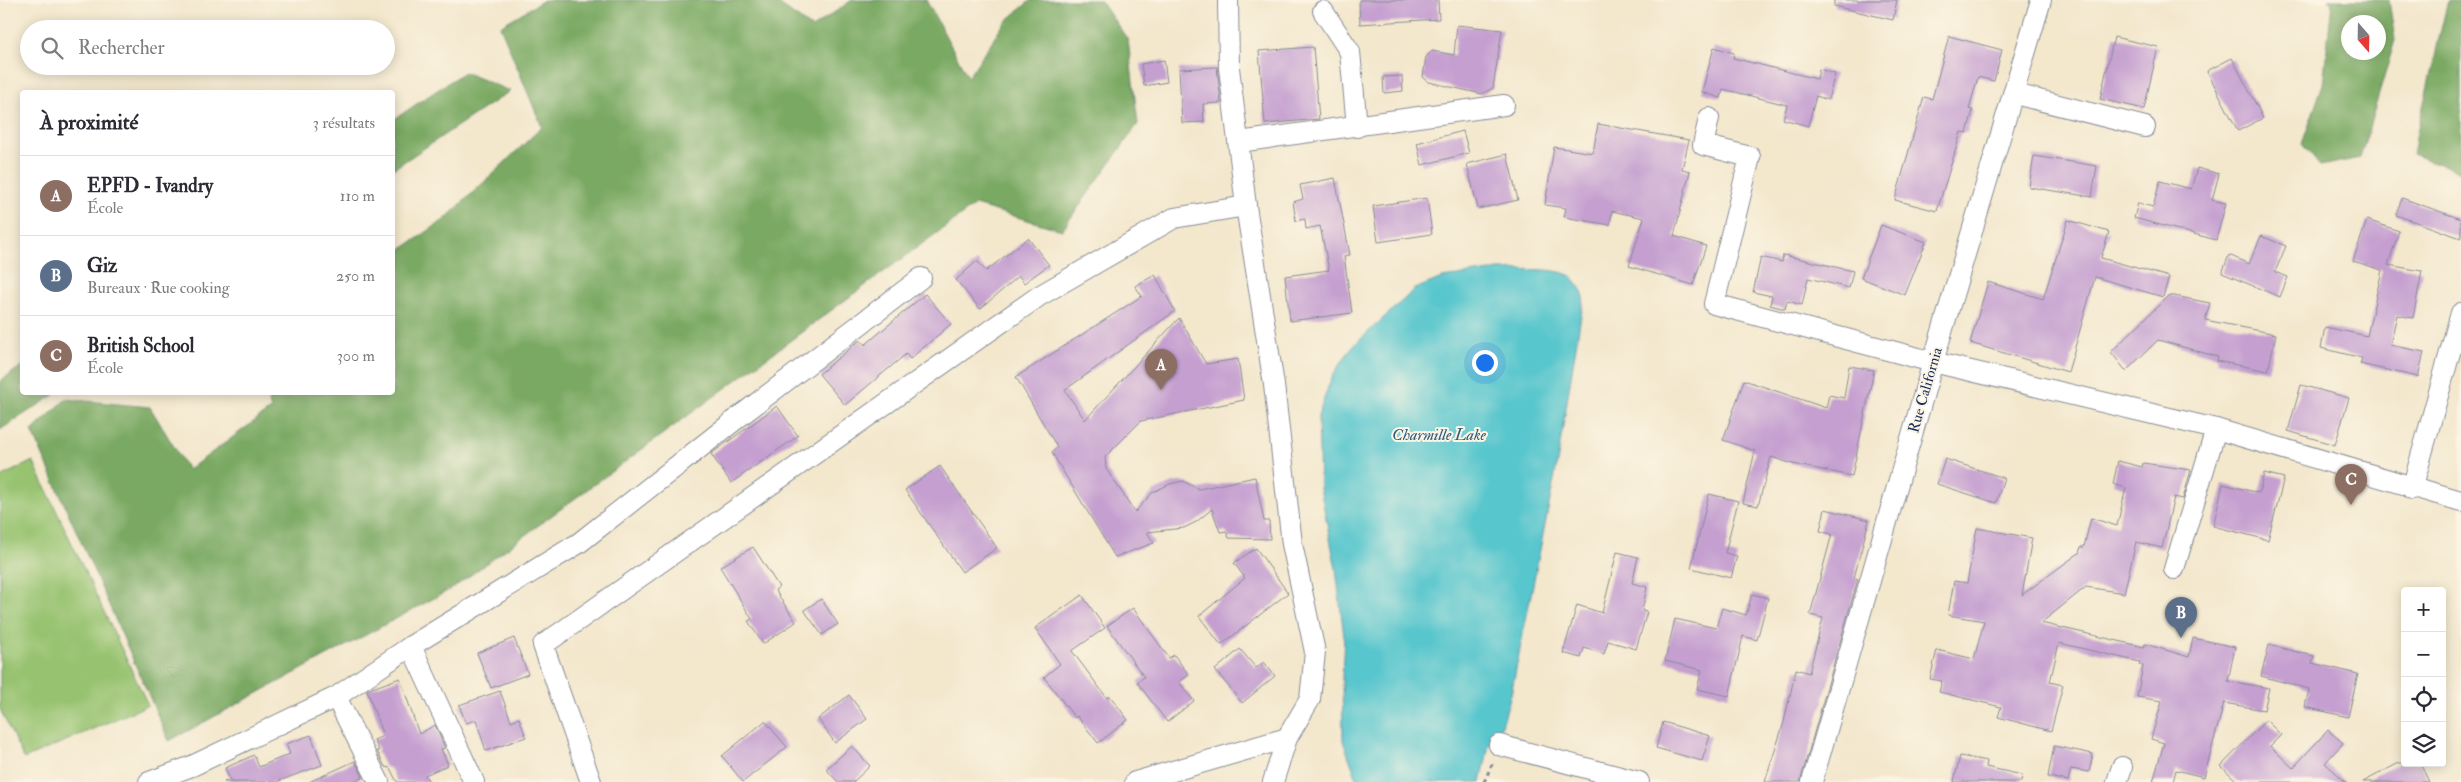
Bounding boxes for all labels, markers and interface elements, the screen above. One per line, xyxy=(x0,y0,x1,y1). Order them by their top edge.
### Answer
north arrow xyxy=(2341,15,2386,60)
search box xyxy=(20,20,395,75)
icon: search xyxy=(38,34,66,62)
text: Rechercher xyxy=(78,36,165,60)
text: À proximité xyxy=(40,109,138,136)
text: 3 résultats xyxy=(313,113,375,133)
text: EPFD - Ivandry xyxy=(87,174,213,198)
text: A xyxy=(51,186,61,206)
text: 110 m xyxy=(340,186,375,206)
text: École xyxy=(87,198,123,218)
text: Giz xyxy=(87,254,117,278)
text: B xyxy=(51,266,61,286)
text: 250 m xyxy=(336,266,375,286)
text: Bureaux · Rue cooking xyxy=(87,278,230,298)
text: British School xyxy=(87,334,194,358)
street label: Rue California xyxy=(1904,344,1947,435)
text: C xyxy=(50,346,62,366)
text: 300 m xyxy=(337,346,375,366)
pin: A xyxy=(1145,349,1177,390)
your location xyxy=(1472,350,1498,376)
text: École xyxy=(87,358,123,378)
water label: Charmille Lake xyxy=(1392,425,1487,445)
pin: C xyxy=(2335,464,2367,505)
map controls xyxy=(2401,587,2446,767)
button: + xyxy=(2401,587,2446,632)
pin: B xyxy=(2165,597,2197,638)
button: − xyxy=(2401,632,2446,677)
button: locate xyxy=(2401,677,2446,722)
button: layers xyxy=(2401,722,2446,767)

